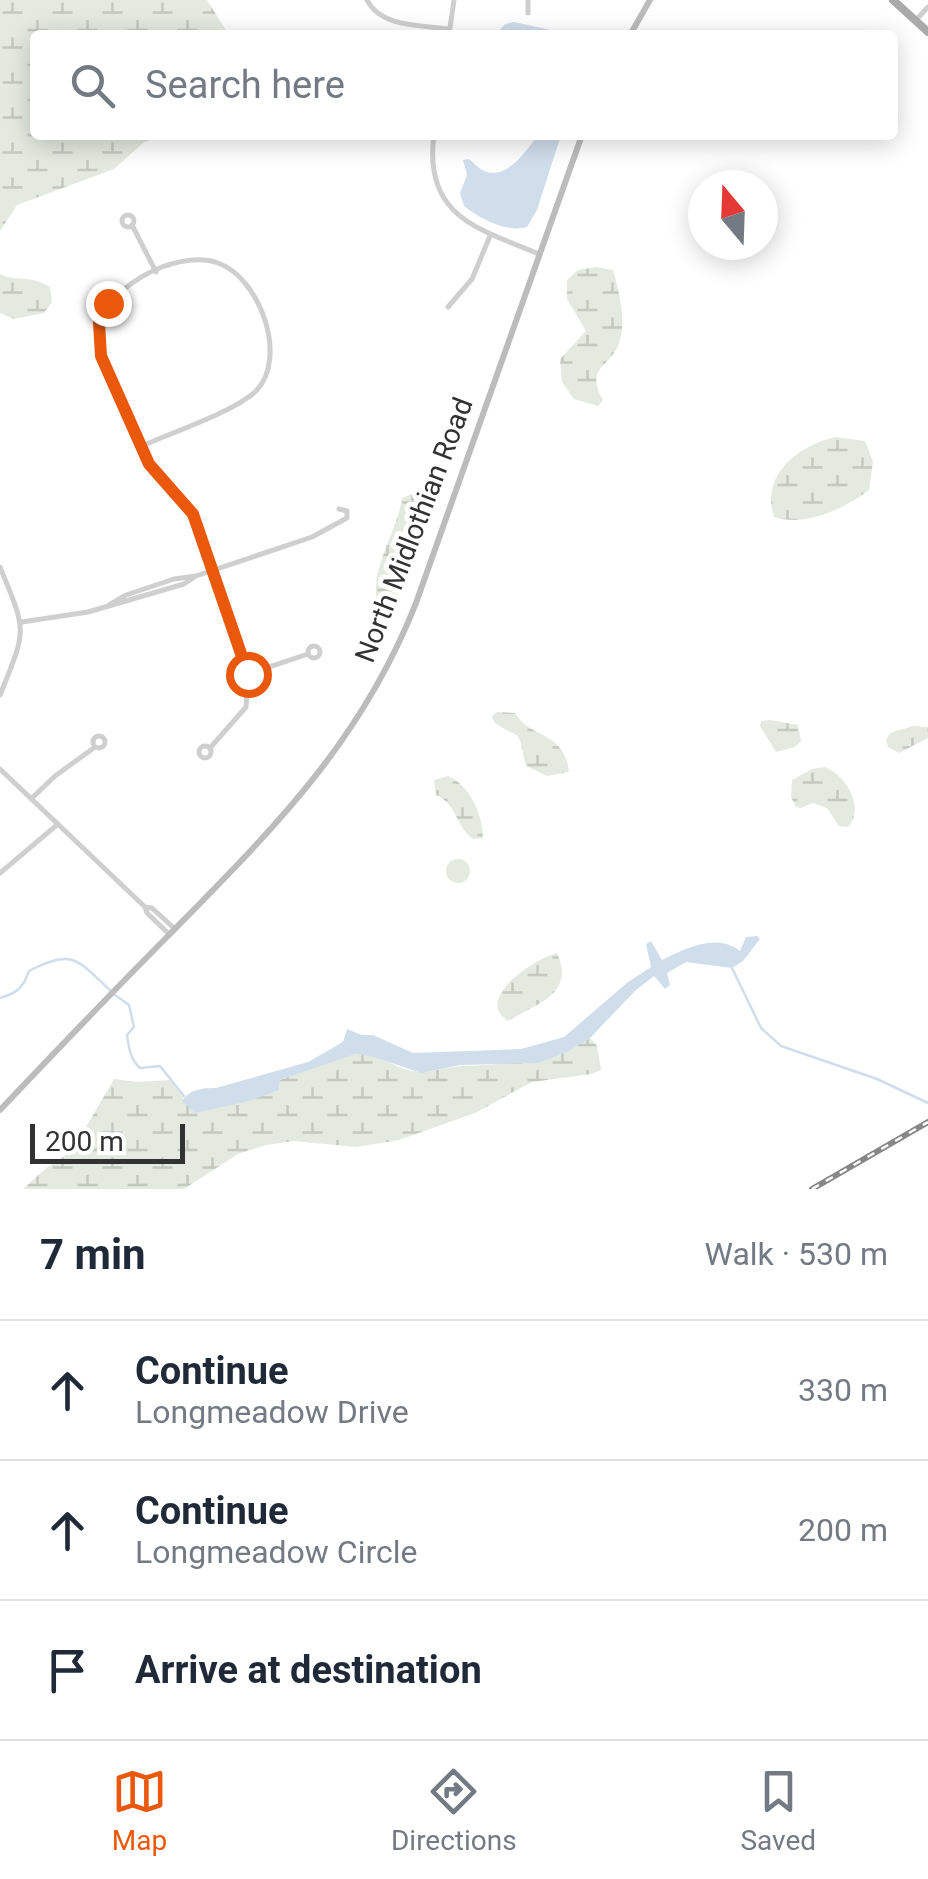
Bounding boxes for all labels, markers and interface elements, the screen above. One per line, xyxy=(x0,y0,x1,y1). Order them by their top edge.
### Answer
search box xyxy=(30,30,898,140)
icon: search xyxy=(65,58,120,113)
text: Search here xyxy=(145,63,345,107)
north arrow xyxy=(688,170,778,260)
route end xyxy=(86,281,132,327)
street label: North Midlothian Road xyxy=(348,393,480,667)
route start xyxy=(226,652,272,698)
scale bar xyxy=(30,1119,185,1164)
text: 200 m xyxy=(45,1125,124,1158)
text: 7 min xyxy=(40,1230,146,1279)
text: Walk · 530 m xyxy=(705,1235,888,1273)
text: Continue xyxy=(135,1349,289,1393)
icon: ahead xyxy=(40,1363,95,1418)
text: 330 m xyxy=(798,1371,888,1409)
text: Longmeadow Drive xyxy=(135,1393,409,1431)
text: Continue xyxy=(135,1489,289,1533)
icon: ahead xyxy=(40,1503,95,1558)
text: 200 m xyxy=(798,1511,888,1549)
text: Longmeadow Circle xyxy=(135,1533,418,1571)
icon: arrive xyxy=(40,1643,95,1698)
text: Arrive at destination xyxy=(135,1648,482,1692)
tab: Map xyxy=(112,1764,167,1857)
tab: Directions xyxy=(391,1764,517,1857)
tab: Saved xyxy=(740,1764,816,1857)

